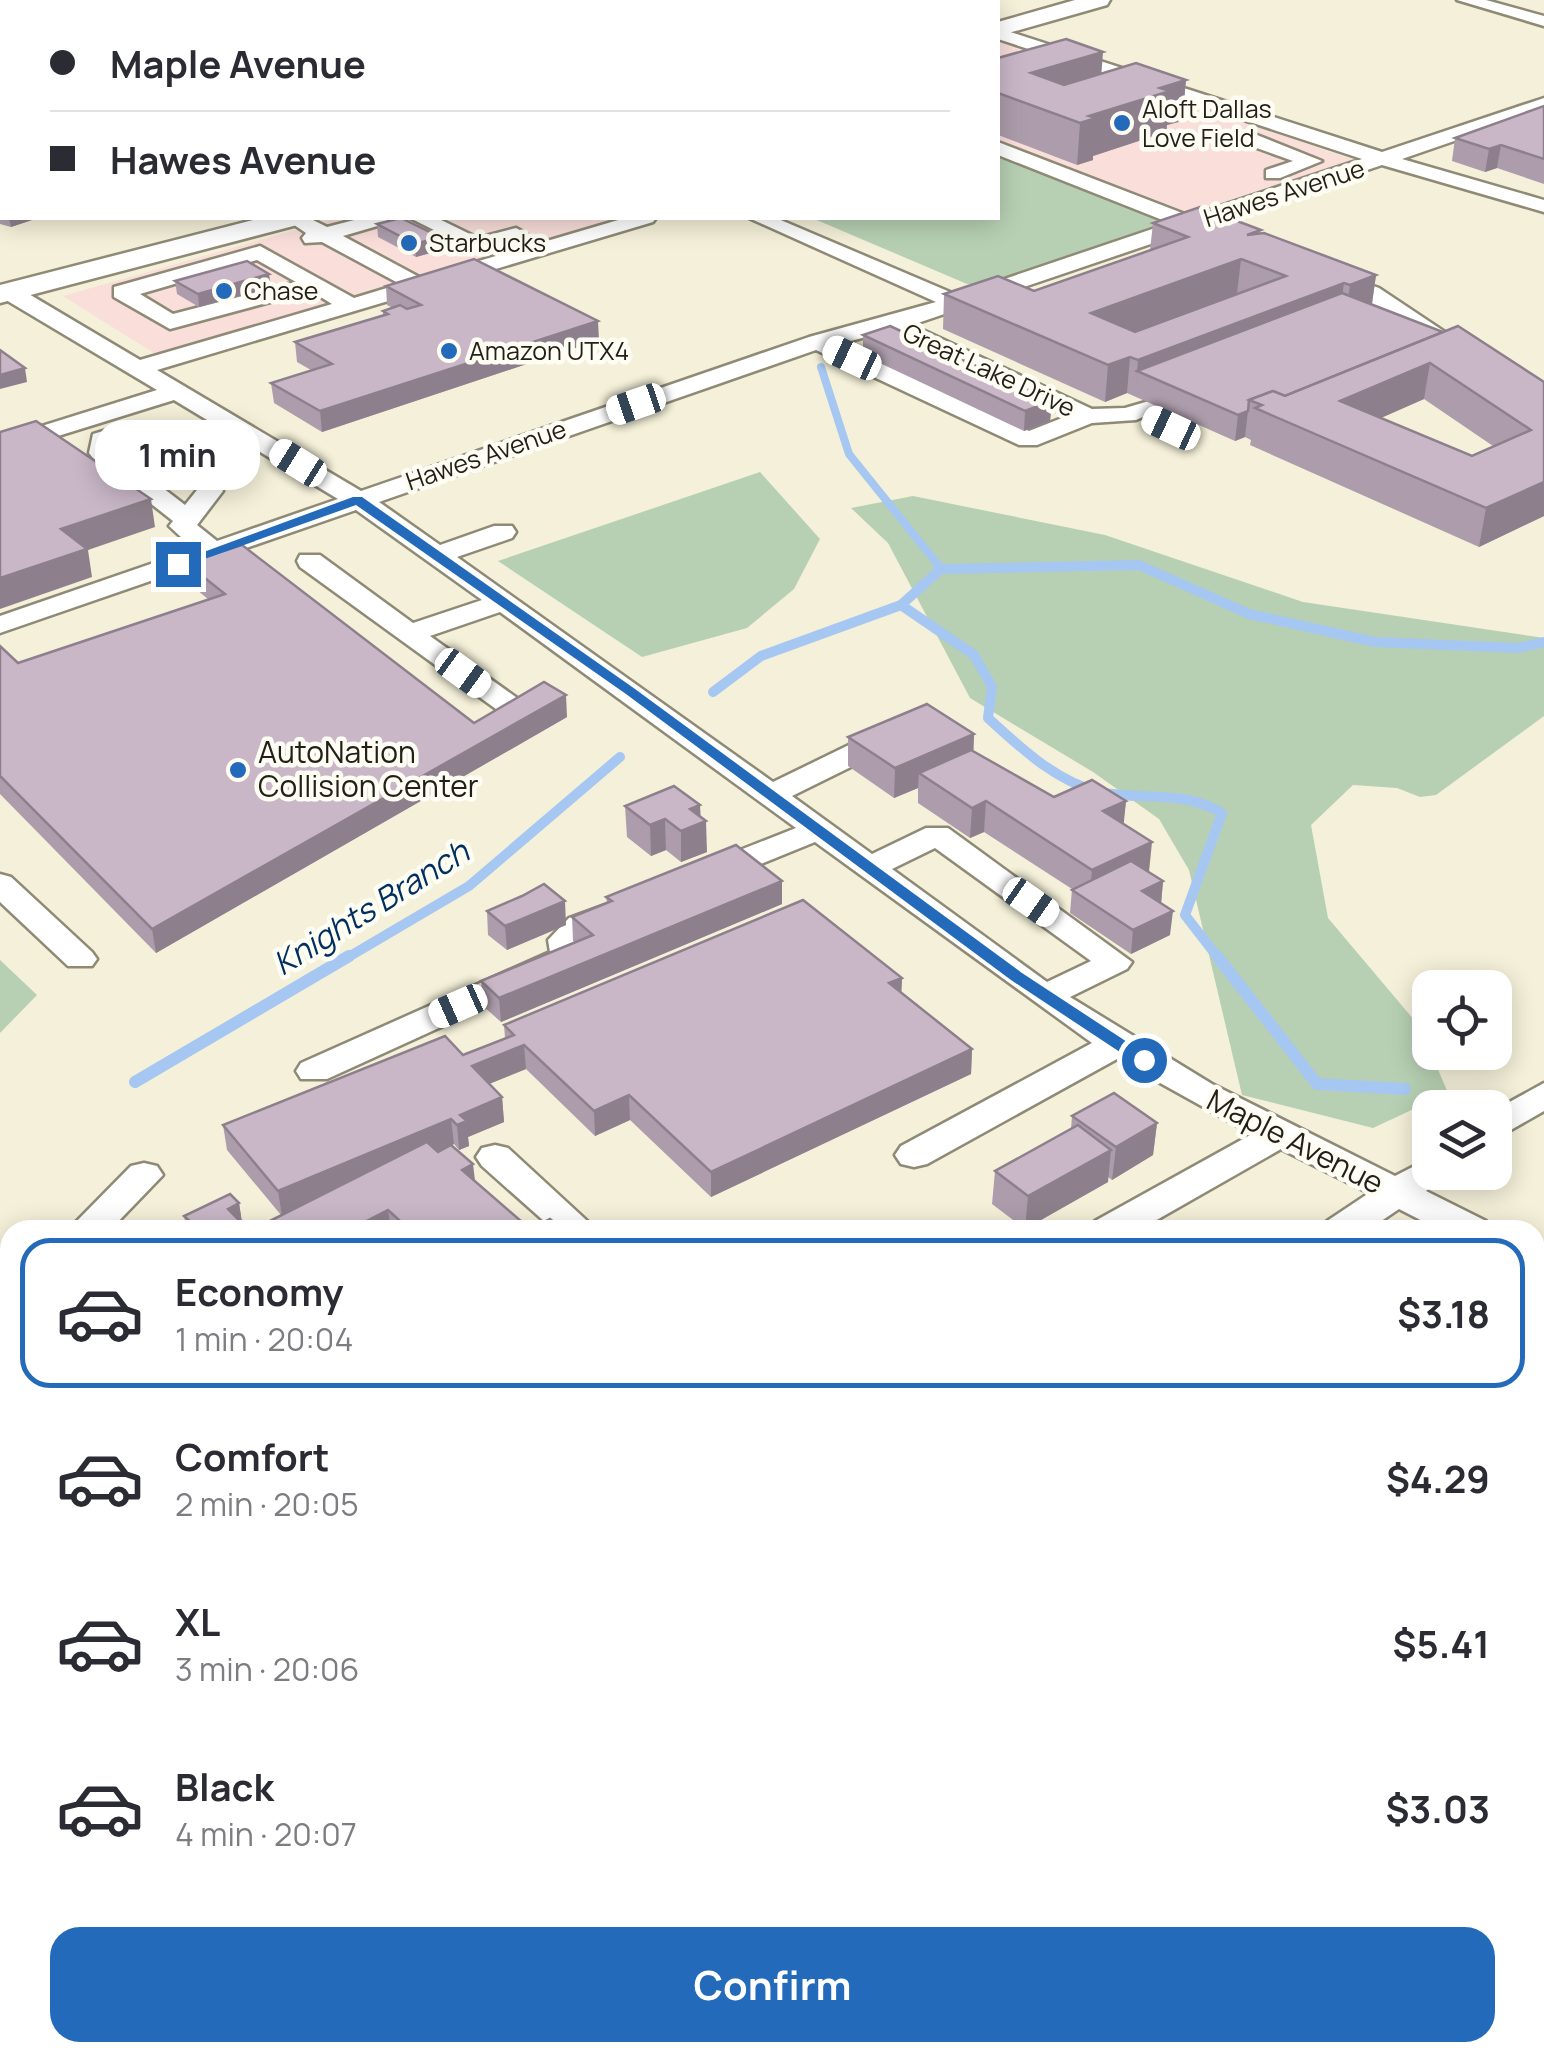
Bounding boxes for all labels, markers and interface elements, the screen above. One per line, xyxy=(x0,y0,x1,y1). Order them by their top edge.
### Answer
text: Maple Avenue xyxy=(110,37,366,89)
place label: Aloft Dallas Love Field xyxy=(1142,91,1272,155)
marker: Aloft Dallas Love Field xyxy=(1111,112,1133,134)
text: Hawes Avenue xyxy=(110,133,376,185)
street label: Hawes Avenue xyxy=(1199,150,1369,235)
place label: Starbucks xyxy=(429,225,546,260)
marker: Starbucks xyxy=(398,232,420,254)
place label: Chase xyxy=(244,273,318,308)
marker: Chase xyxy=(213,280,235,302)
street label: Great Lake Drive xyxy=(897,314,1081,425)
car xyxy=(818,332,886,384)
place label: Amazon UTX4 xyxy=(469,333,629,368)
marker: Amazon UTX4 xyxy=(438,340,460,362)
car xyxy=(603,380,669,428)
car xyxy=(1137,402,1205,454)
street label: Hawes Avenue xyxy=(401,411,571,498)
callout: 1 min xyxy=(96,419,260,489)
text: 1 min xyxy=(138,433,217,477)
car xyxy=(265,434,331,492)
route end xyxy=(156,542,201,587)
car xyxy=(430,643,496,703)
place label: AutoNation Collision Center xyxy=(258,731,479,806)
marker: AutoNation Collision Center xyxy=(227,759,249,781)
water label: Knights Branch xyxy=(264,829,478,985)
car xyxy=(998,873,1064,931)
map controls xyxy=(1412,970,1512,1190)
button: locate xyxy=(1412,970,1512,1070)
car xyxy=(424,980,492,1032)
route start xyxy=(1122,1038,1167,1083)
street label: Maple Avenue xyxy=(1200,1079,1391,1203)
button: layers xyxy=(1412,1090,1512,1190)
text: Economy xyxy=(175,1265,344,1317)
icon: car xyxy=(55,1268,145,1358)
text: $3.18 xyxy=(1397,1287,1490,1339)
text: 1 min · 20:04 xyxy=(175,1317,353,1361)
text: Comfort xyxy=(175,1430,329,1482)
icon: car xyxy=(55,1433,145,1523)
text: $4.29 xyxy=(1386,1452,1490,1504)
text: 2 min · 20:05 xyxy=(175,1482,359,1526)
text: XL xyxy=(175,1595,220,1647)
icon: car xyxy=(55,1598,145,1688)
text: $5.41 xyxy=(1393,1617,1490,1669)
text: 3 min · 20:06 xyxy=(175,1647,359,1691)
text: Black xyxy=(175,1760,274,1812)
icon: car xyxy=(55,1763,145,1853)
text: $3.03 xyxy=(1385,1782,1490,1834)
text: 4 min · 20:07 xyxy=(175,1812,357,1856)
button: Confirm xyxy=(50,1927,1495,2042)

